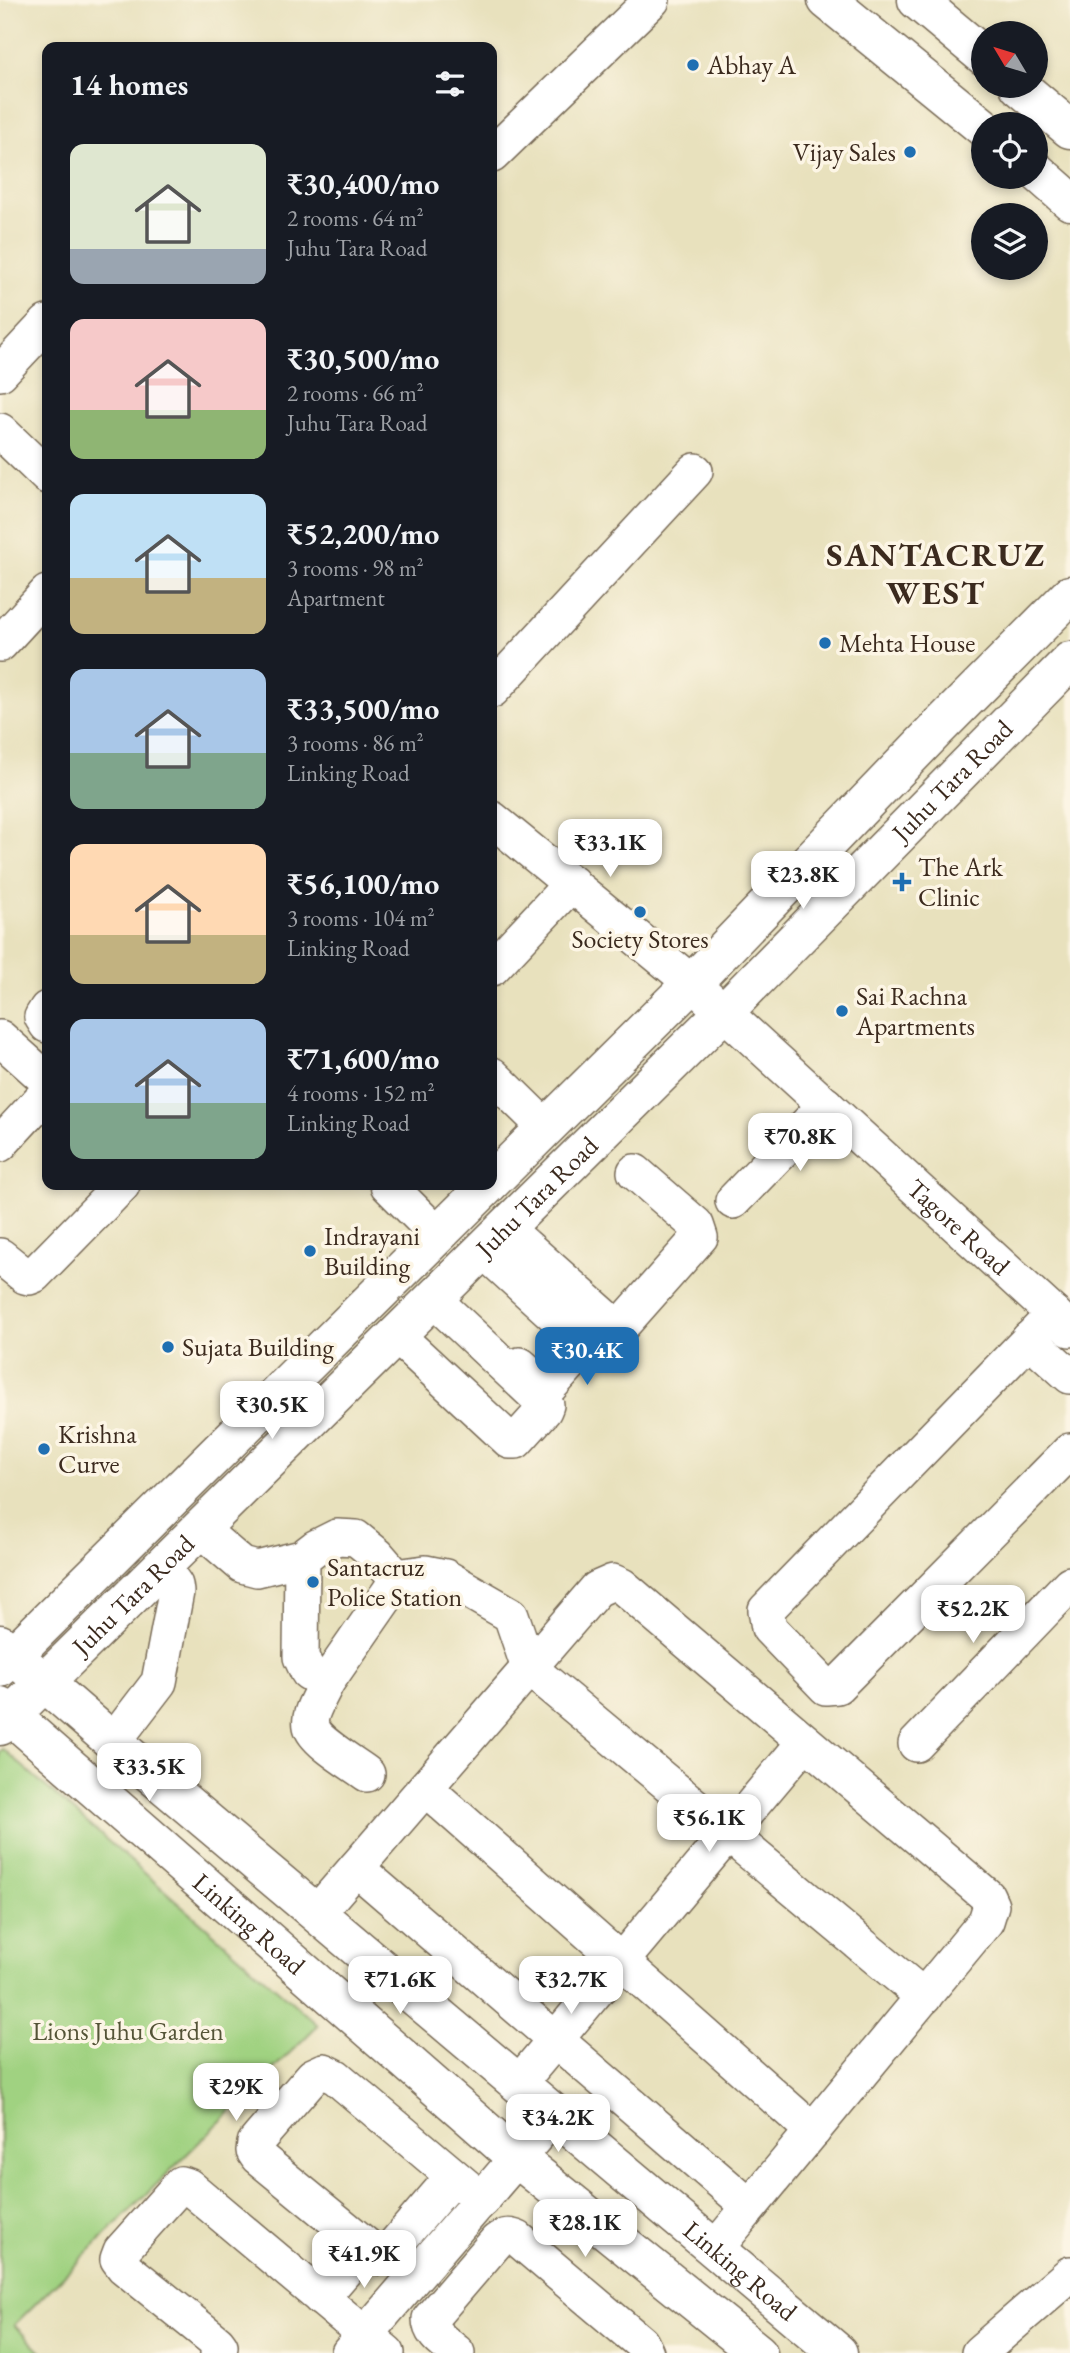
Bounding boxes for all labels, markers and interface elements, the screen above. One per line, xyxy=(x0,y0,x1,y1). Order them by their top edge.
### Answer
north arrow xyxy=(971,21,1048,98)
map controls xyxy=(971,21,1048,280)
place label: Abhay A xyxy=(706,48,797,82)
marker: Abhay A xyxy=(685,57,701,73)
text: 14 homes xyxy=(70,65,188,104)
icon: filters xyxy=(431,65,469,103)
button: locate xyxy=(971,112,1048,189)
place label: Vijay Sales xyxy=(793,135,896,169)
marker: Vijay Sales xyxy=(902,144,918,160)
text: ₹30,400/mo xyxy=(287,164,439,203)
icon: home xyxy=(126,172,210,256)
text: 2 rooms · 64 m² xyxy=(287,203,424,233)
button: layers xyxy=(971,203,1048,280)
text: Juhu Tara Road xyxy=(287,233,427,263)
text: ₹30,500/mo xyxy=(287,339,439,378)
icon: home xyxy=(126,347,210,431)
text: 2 rooms · 66 m² xyxy=(287,378,424,408)
text: Juhu Tara Road xyxy=(287,408,427,438)
text: ₹52,200/mo xyxy=(287,514,439,553)
icon: home xyxy=(126,522,210,606)
district label: SANTACRUZ WEST xyxy=(826,533,1046,614)
text: 3 rooms · 98 m² xyxy=(287,553,424,583)
text: Apartment xyxy=(287,583,385,613)
place label: Mehta House xyxy=(839,626,975,660)
marker: Mehta House xyxy=(817,635,833,651)
text: ₹33,500/mo xyxy=(287,689,439,728)
icon: home xyxy=(126,697,210,781)
street label: Juhu Tara Road xyxy=(883,711,1021,850)
text: 3 rooms · 86 m² xyxy=(287,728,424,758)
text: Linking Road xyxy=(287,758,410,788)
pin: ₹33.1K xyxy=(553,820,667,879)
text: ₹33.1K xyxy=(574,827,646,857)
place label: The Ark Clinic xyxy=(918,850,1004,914)
pin: ₹23.8K xyxy=(746,852,860,911)
text: ₹23.8K xyxy=(767,859,839,889)
text: ₹56,100/mo xyxy=(287,864,439,903)
icon: home xyxy=(126,872,210,956)
marker: The Ark Clinic xyxy=(892,872,912,892)
text: 3 rooms · 104 m² xyxy=(287,903,435,933)
marker: Society Stores xyxy=(632,904,648,920)
place label: Society Stores xyxy=(571,922,709,956)
text: Linking Road xyxy=(287,933,410,963)
place label: Sai Rachna Apartments xyxy=(855,979,975,1043)
marker: Sai Rachna Apartments xyxy=(834,1003,850,1019)
text: ₹71,600/mo xyxy=(287,1039,439,1078)
icon: home xyxy=(126,1047,210,1131)
text: 4 rooms · 152 m² xyxy=(287,1078,435,1108)
text: Linking Road xyxy=(287,1108,410,1138)
pin: ₹70.8K xyxy=(743,1114,857,1173)
text: ₹70.8K xyxy=(764,1121,836,1151)
street label: Juhu Tara Road xyxy=(467,1128,606,1266)
street label: Tagore Road xyxy=(900,1171,1018,1283)
place label: Indrayani Building xyxy=(324,1219,420,1283)
marker: Indrayani Building xyxy=(302,1243,318,1259)
pin: ₹30.4K xyxy=(530,1328,644,1387)
place label: Sujata Building xyxy=(182,1330,335,1364)
text: ₹30.4K xyxy=(551,1335,623,1365)
marker: Sujata Building xyxy=(160,1339,176,1355)
pin: ₹30.5K xyxy=(215,1382,329,1441)
text: ₹30.5K xyxy=(236,1389,308,1419)
place label: Krishna Curve xyxy=(58,1417,137,1481)
marker: Krishna Curve xyxy=(36,1441,52,1457)
street label: Juhu Tara Road xyxy=(63,1526,202,1664)
place label: Santacruz Police Station xyxy=(327,1550,463,1614)
marker: Santacruz Police Station xyxy=(305,1574,321,1590)
pin: ₹52.2K xyxy=(916,1586,1030,1645)
text: ₹52.2K xyxy=(937,1593,1009,1623)
pin: ₹33.5K xyxy=(92,1744,206,1803)
text: ₹33.5K xyxy=(113,1751,185,1781)
pin: ₹56.1K xyxy=(652,1794,766,1854)
text: ₹56.1K xyxy=(673,1802,745,1832)
street label: Linking Road xyxy=(186,1865,313,1983)
pin: ₹71.6K xyxy=(343,1956,457,2016)
pin: ₹32.7K xyxy=(514,1956,628,2016)
text: ₹71.6K xyxy=(364,1964,436,1994)
text: ₹32.7K xyxy=(535,1964,607,1994)
park label: Lions Juhu Garden xyxy=(32,2014,224,2048)
pin: ₹29K xyxy=(195,2064,277,2123)
text: ₹29K xyxy=(209,2071,263,2101)
pin: ₹34.2K xyxy=(501,2094,615,2154)
text: ₹34.2K xyxy=(522,2102,594,2132)
pin: ₹28.1K xyxy=(528,2200,642,2259)
text: ₹28.1K xyxy=(549,2207,621,2237)
street label: Linking Road xyxy=(676,2213,805,2329)
pin: ₹41.9K xyxy=(307,2230,421,2290)
text: ₹41.9K xyxy=(328,2238,400,2268)

